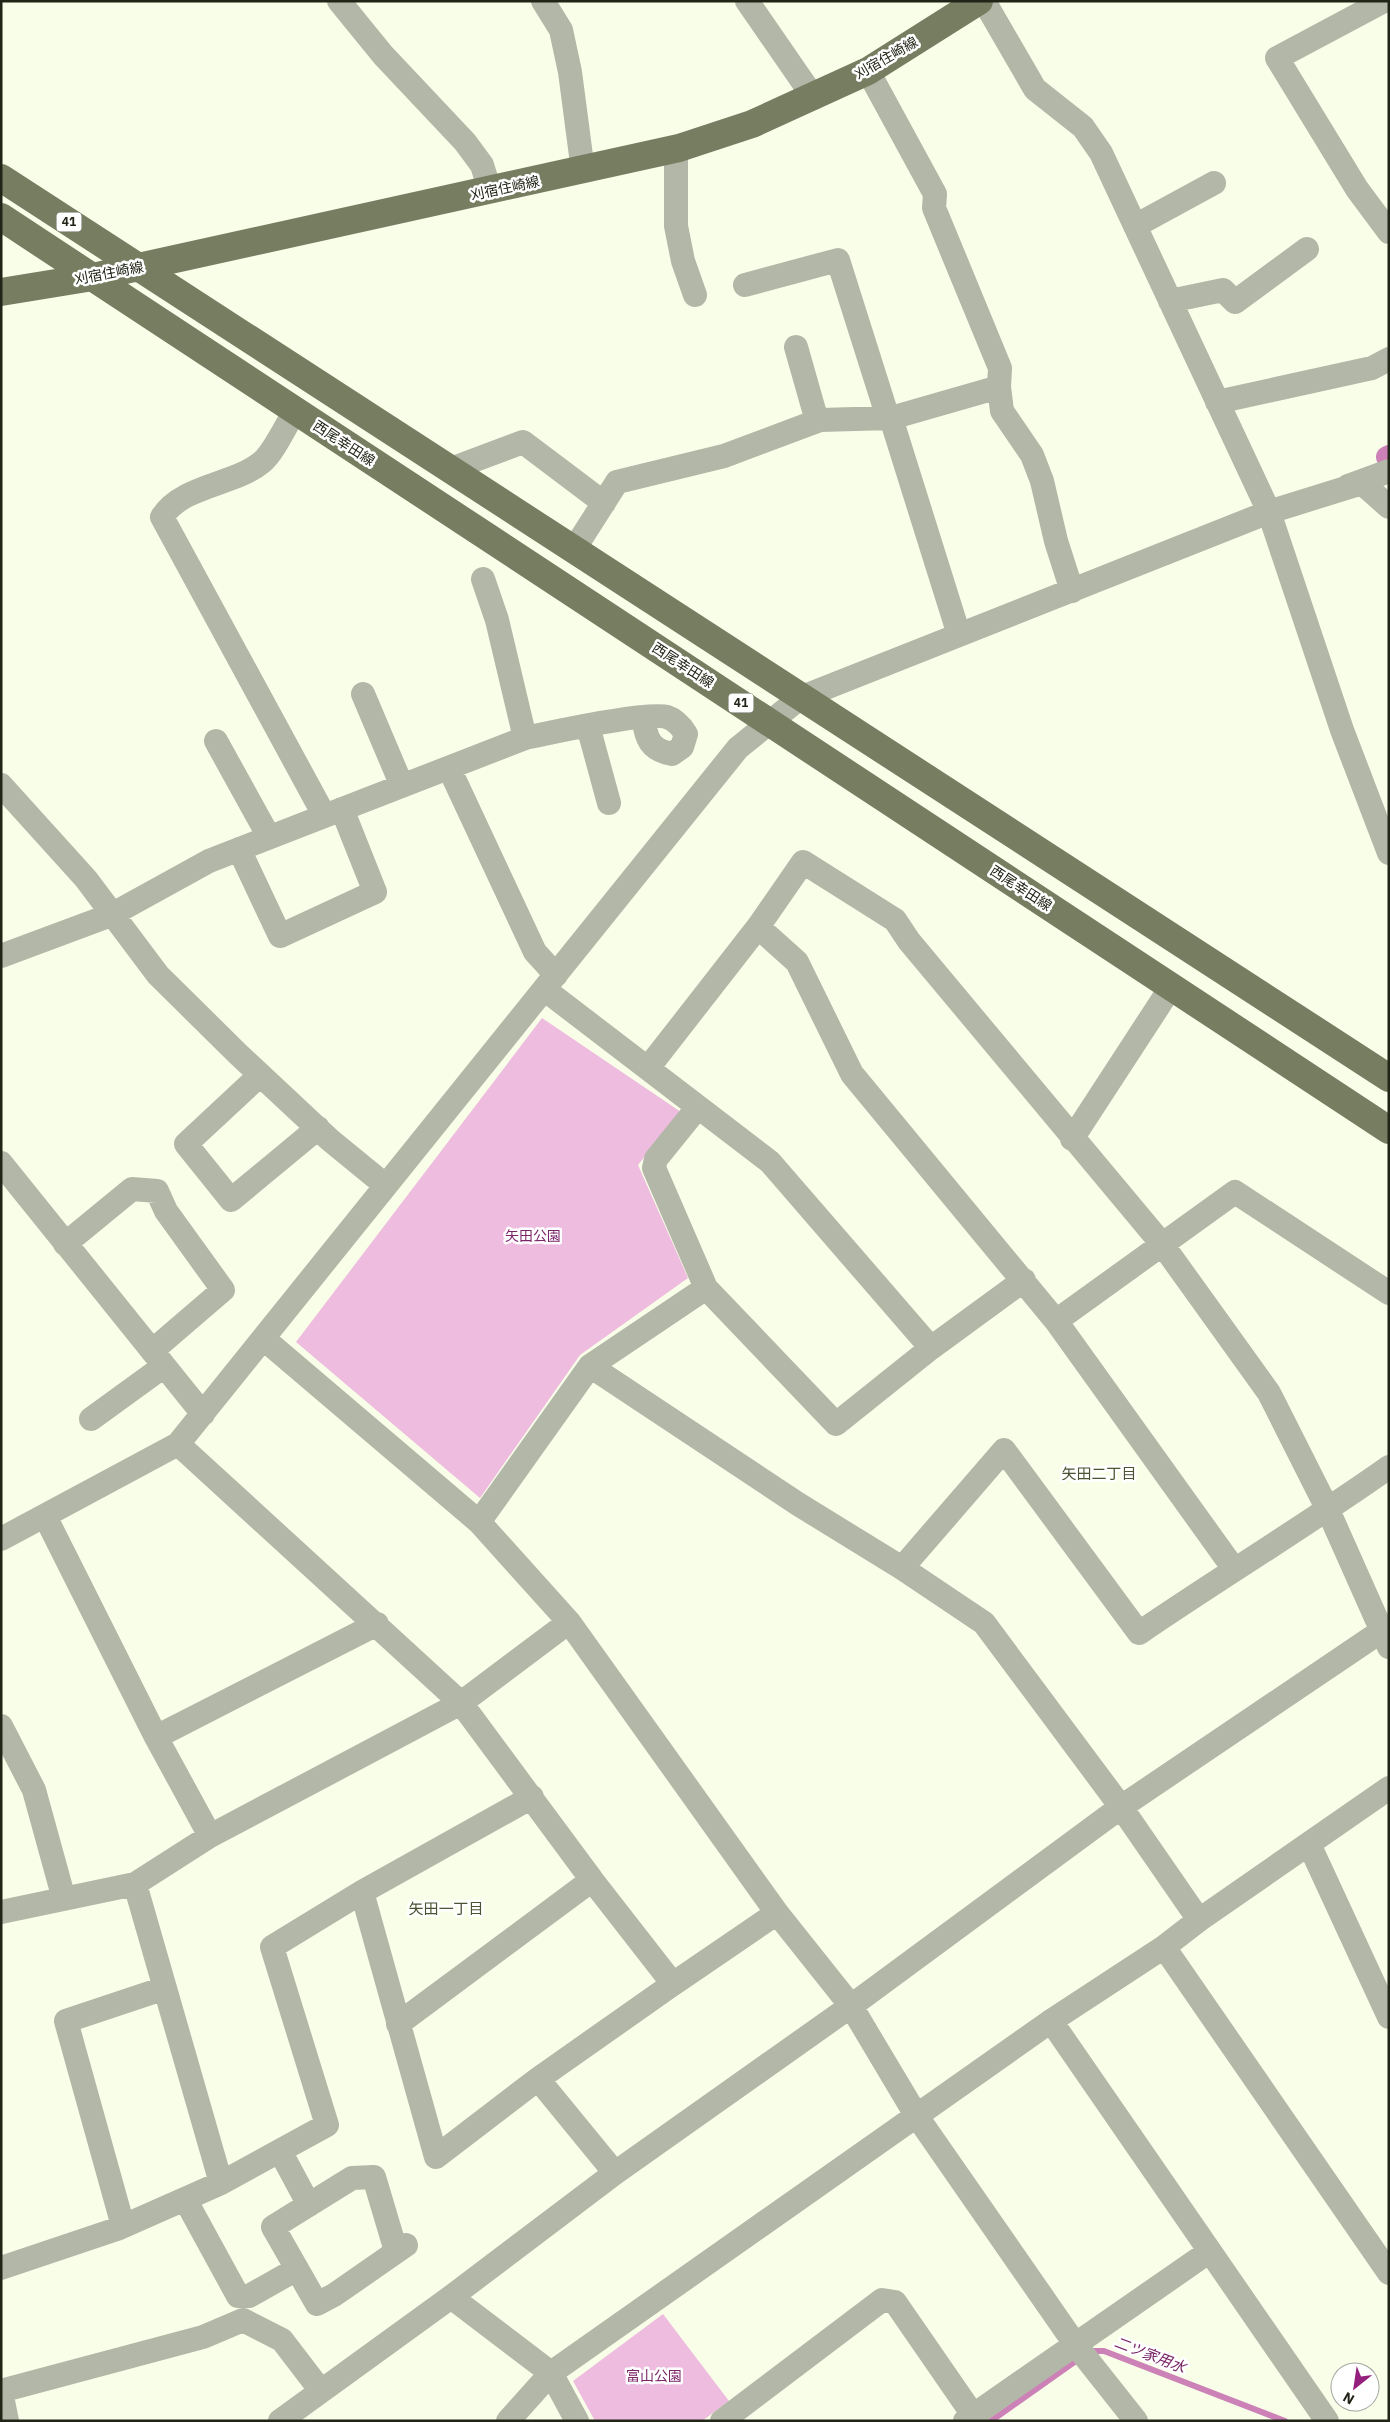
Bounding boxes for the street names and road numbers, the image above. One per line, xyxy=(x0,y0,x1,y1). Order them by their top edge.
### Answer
street label: 刈宿住崎線 xyxy=(851,33,921,83)
street label: 刈宿住崎線 xyxy=(469,172,541,204)
road number: 41 xyxy=(56,212,82,232)
street label: 刈宿住崎線 xyxy=(73,257,145,289)
street label: 西尾幸田線 xyxy=(310,416,378,470)
street label: 西尾幸田線 xyxy=(649,638,717,692)
road number: 41 xyxy=(728,694,754,712)
street label: 西尾幸田線 xyxy=(987,861,1055,915)

